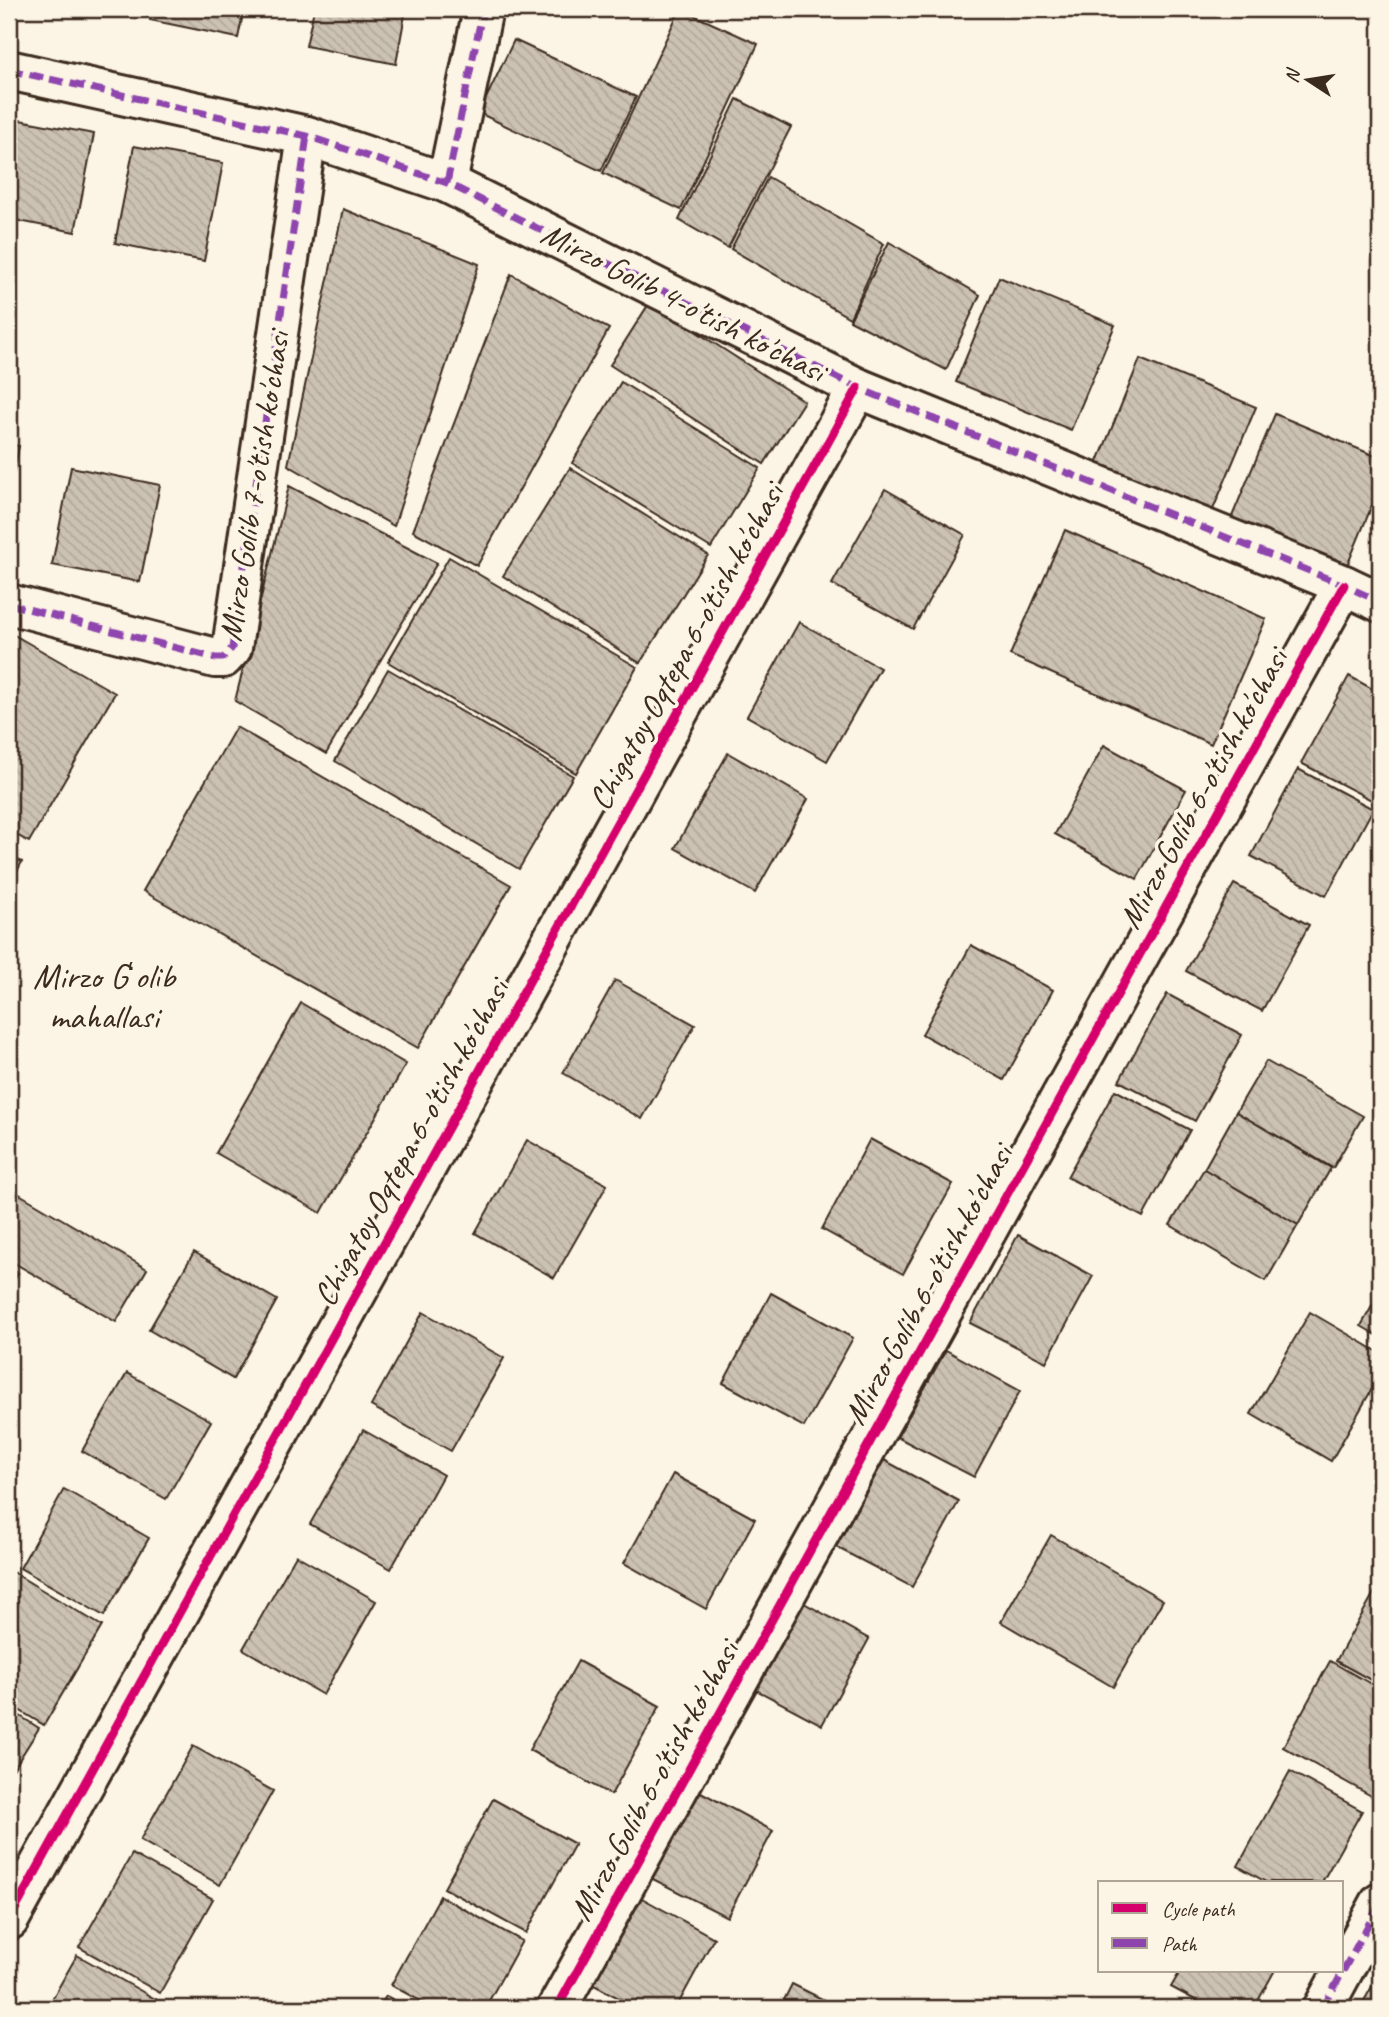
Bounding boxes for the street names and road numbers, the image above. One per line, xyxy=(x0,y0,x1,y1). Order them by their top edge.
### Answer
street label: Mirzo Golib 4-o'tish ko'chasi xyxy=(535,212,836,393)
street label: Mirzo Golib 7-o'tish ko'chasi xyxy=(209,325,300,644)
street label: Chigatoy Oqtepa 6-o'tish ko'chasi xyxy=(579,473,795,817)
street label: Mirzo Golib 6-o'tish ko'chasi xyxy=(1109,638,1299,936)
street label: Chigatoy Oqtepa 6-o'tish ko'chasi xyxy=(304,969,520,1313)
street label: Mirzo Golib 6-o'tish ko'chasi xyxy=(834,1134,1024,1432)
street label: Mirzo Golib 6-o'tish ko'chasi xyxy=(560,1630,750,1928)

